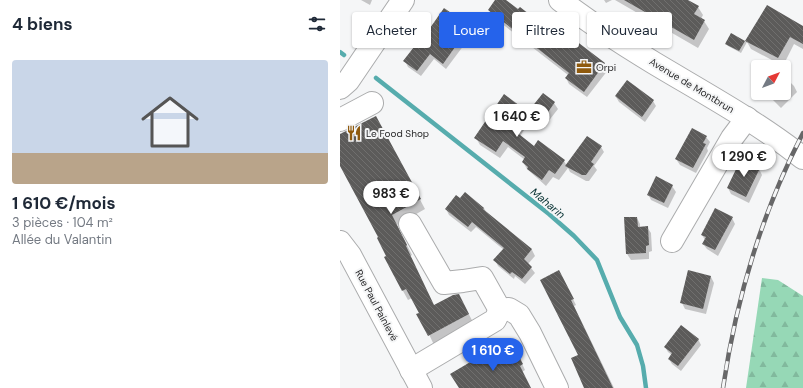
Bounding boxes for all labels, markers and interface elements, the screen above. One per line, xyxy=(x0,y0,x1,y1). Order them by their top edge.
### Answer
chip: Acheter xyxy=(352,12,431,48)
chip: Louer xyxy=(439,12,504,48)
chip: Filtres xyxy=(512,12,579,48)
chip: Nouveau xyxy=(587,12,672,48)
text: 4 biens xyxy=(12,13,73,35)
icon: filters xyxy=(306,13,328,35)
street label: Avenue de Montbrun xyxy=(647,55,737,116)
office icon: Orpi xyxy=(575,58,593,76)
north arrow xyxy=(751,60,791,100)
map controls xyxy=(751,60,791,100)
place label: Orpi xyxy=(596,61,616,74)
icon: home xyxy=(134,86,206,158)
pin: 1 640 € xyxy=(480,104,554,138)
text: 1 640 € xyxy=(494,108,540,125)
restaurant icon: Le Food Shop xyxy=(345,124,363,142)
place label: Le Food Shop xyxy=(366,127,429,140)
pin: 1 290 € xyxy=(707,144,781,178)
text: 1 290 € xyxy=(721,148,767,165)
pin: 983 € xyxy=(363,181,419,215)
text: 983 € xyxy=(372,185,410,202)
water label: Maharin xyxy=(528,185,568,221)
text: 1 610 €/mois xyxy=(12,192,116,214)
text: 3 pièces · 104 m² xyxy=(12,214,113,231)
text: Allée du Valantin xyxy=(12,231,112,248)
street label: Rue Paul Painlevé xyxy=(352,267,401,344)
pin: 1 610 € xyxy=(456,338,530,372)
text: 1 610 € xyxy=(471,342,515,359)

